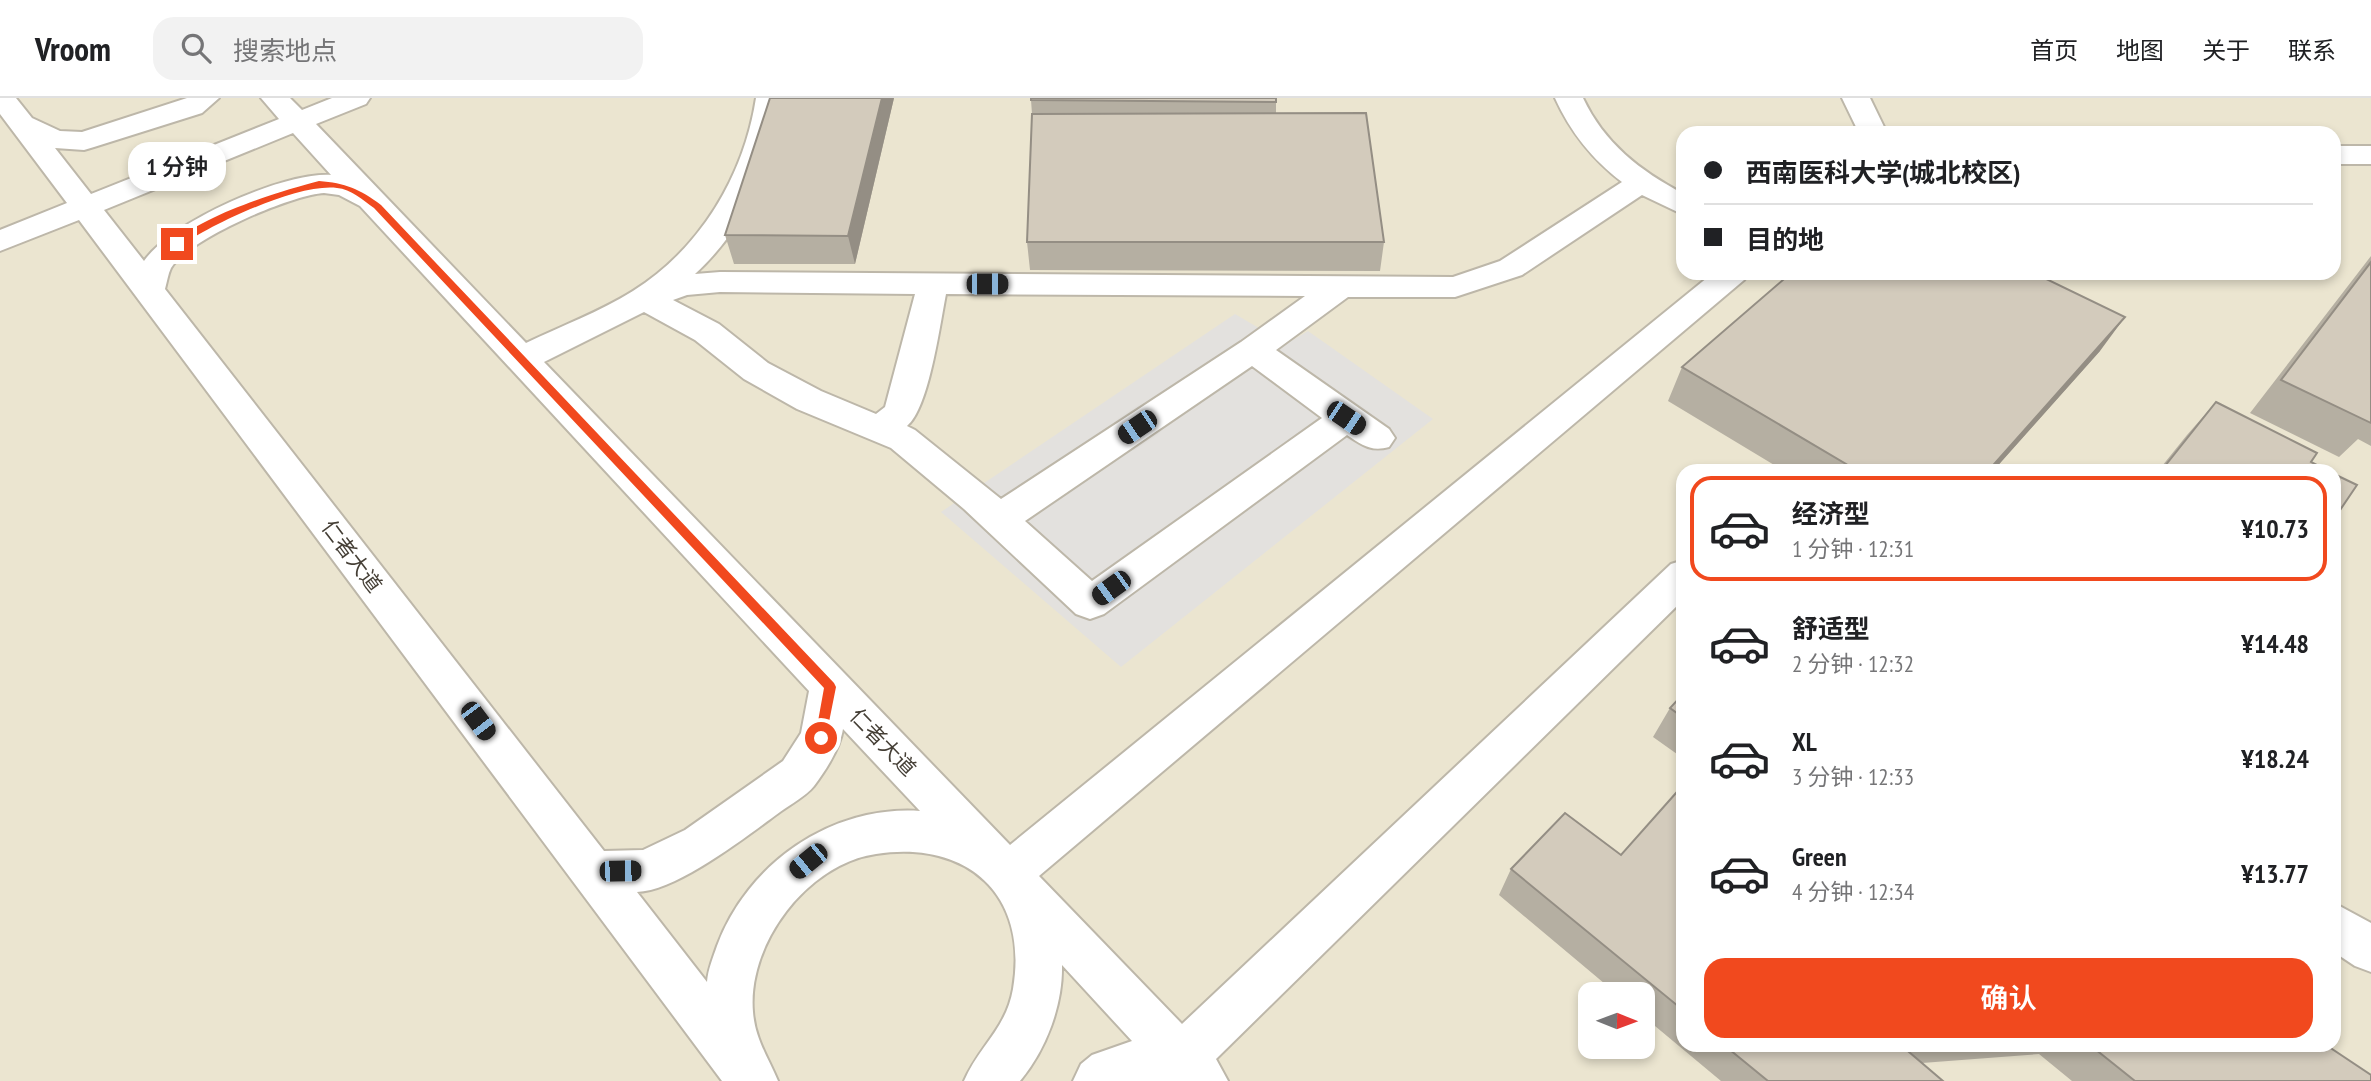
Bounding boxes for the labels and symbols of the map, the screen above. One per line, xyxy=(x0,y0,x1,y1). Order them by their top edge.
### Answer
callout: 1 分钟 xyxy=(128,142,226,192)
route end xyxy=(161,228,193,260)
car xyxy=(967,274,1009,295)
car xyxy=(1323,398,1370,438)
car xyxy=(1114,407,1161,447)
street label: 仁者大道 xyxy=(316,514,388,598)
car xyxy=(1088,567,1135,609)
car xyxy=(457,698,500,744)
street label: 仁者大道 xyxy=(844,702,922,782)
route start xyxy=(805,722,837,754)
car xyxy=(786,840,831,882)
car xyxy=(599,860,642,882)
north arrow xyxy=(1578,982,1656,1059)

